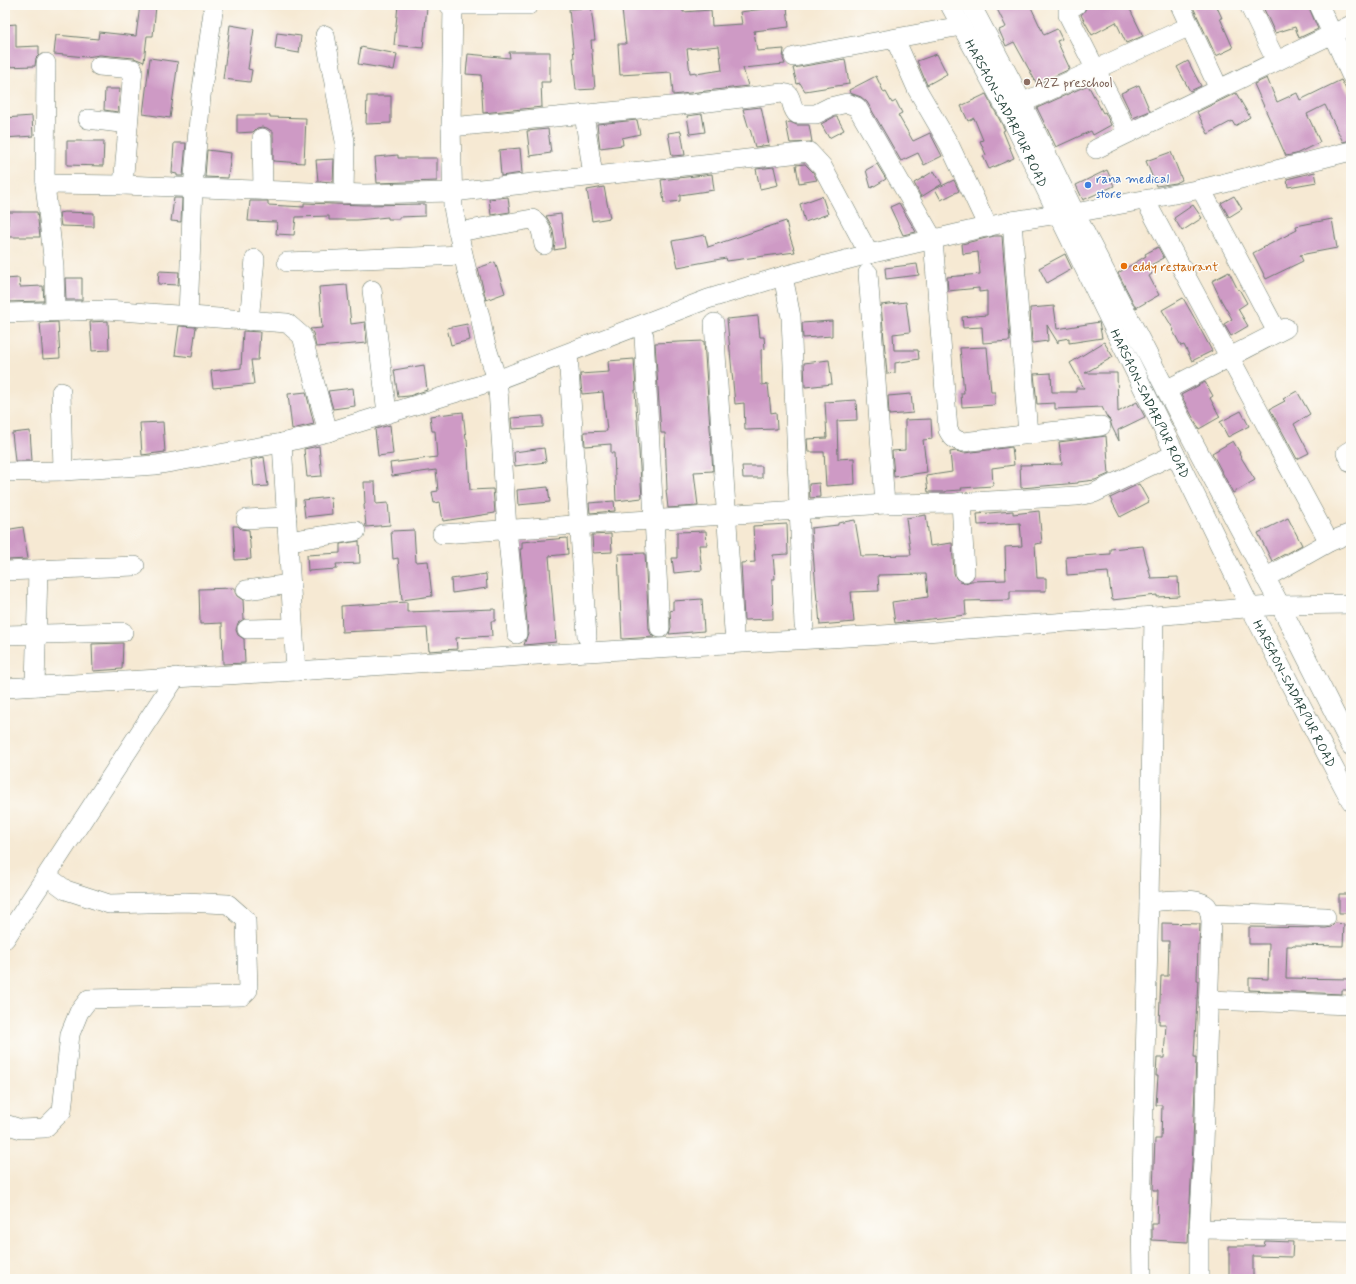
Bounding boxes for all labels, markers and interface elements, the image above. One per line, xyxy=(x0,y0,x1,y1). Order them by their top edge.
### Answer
street label: HARSAON-SADARPUR ROAD xyxy=(960,37,1051,190)
place label: A2Z preschool xyxy=(1035,75,1113,92)
marker: A2Z preschool xyxy=(1022,77,1032,87)
place label: rana medical store xyxy=(1096,171,1169,203)
marker: rana medical store xyxy=(1083,180,1093,190)
place label: eddy restaurant xyxy=(1132,259,1218,276)
marker: eddy restaurant xyxy=(1119,261,1129,271)
street label: HARSAON-SADARPUR ROAD xyxy=(1105,326,1193,482)
street label: HARSAON-SADARPUR ROAD xyxy=(1248,617,1339,771)

